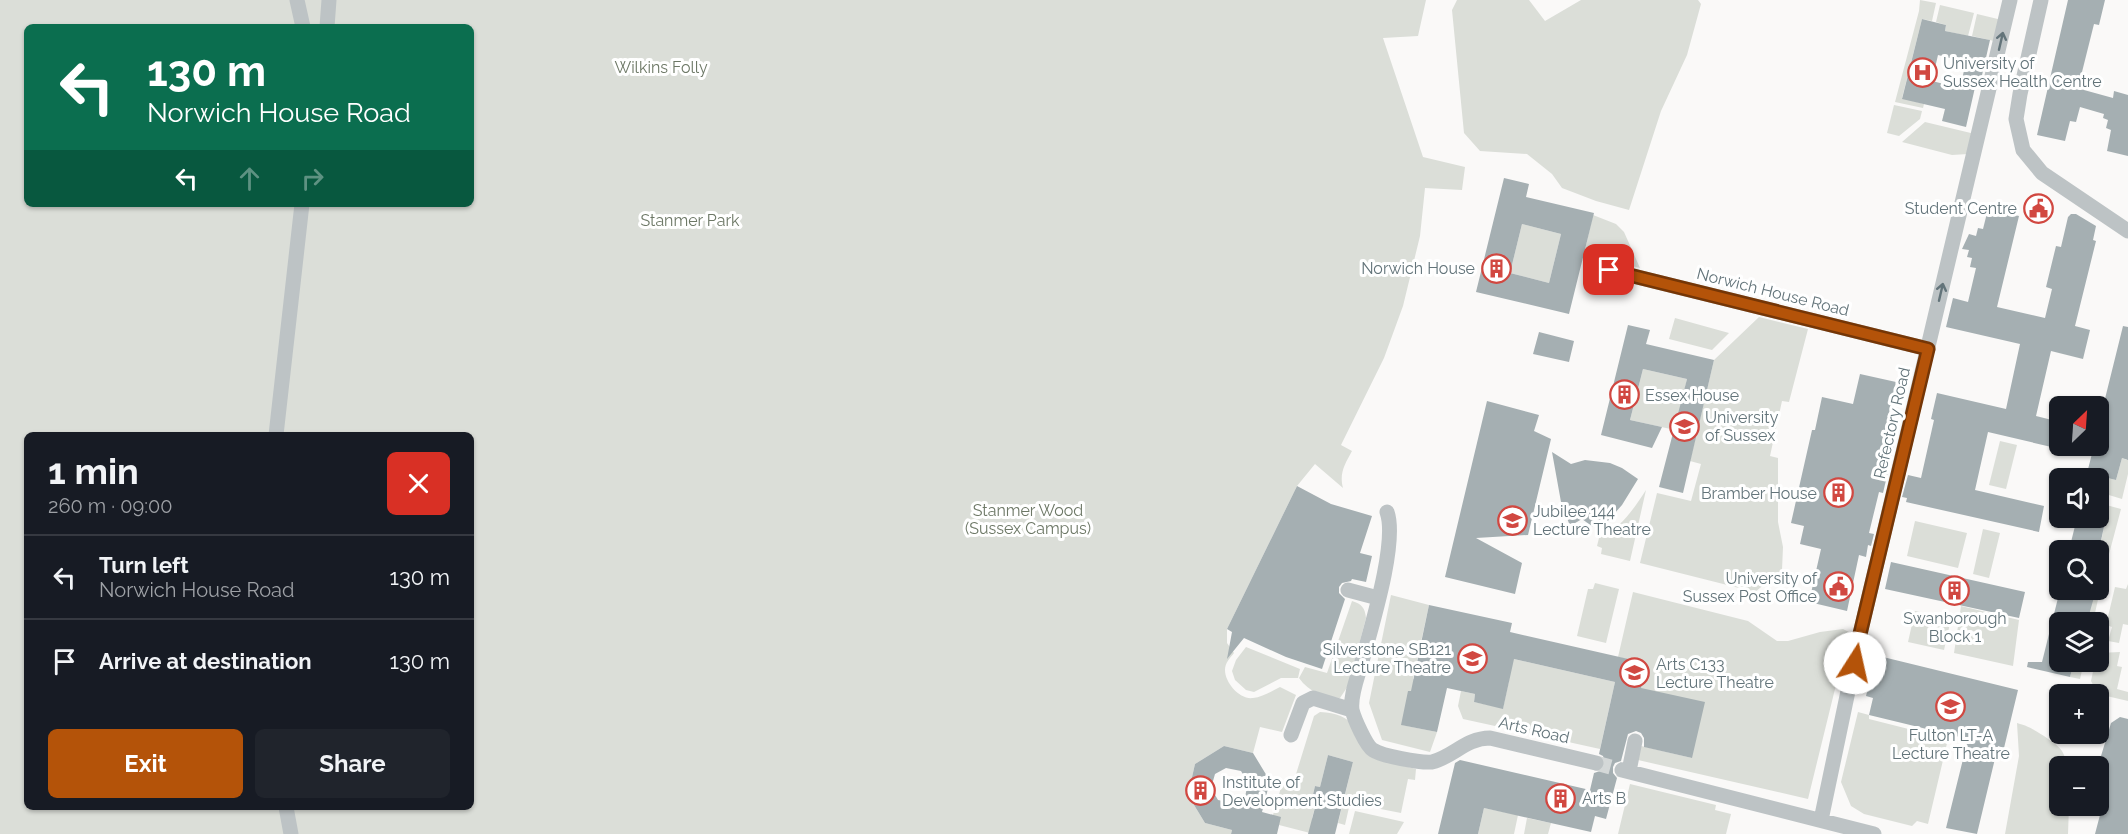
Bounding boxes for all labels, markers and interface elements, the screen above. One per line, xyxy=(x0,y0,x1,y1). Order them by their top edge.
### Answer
one-way arrow xyxy=(1995,32,2007,51)
text: 130 m xyxy=(147,47,266,96)
icon: left xyxy=(48,48,126,126)
place label: University of Sussex Health Centre xyxy=(1943,54,2102,91)
hospital icon: University of Sussex Health Centre xyxy=(1906,56,1938,88)
park label: Wilkins Folly xyxy=(614,58,708,77)
text: Norwich House Road xyxy=(147,97,411,128)
icon: left xyxy=(170,162,203,195)
icon: ahead xyxy=(233,162,266,195)
icon: right xyxy=(296,162,329,195)
public building icon: Student Centre xyxy=(2022,192,2054,224)
place label: Student Centre xyxy=(1905,199,2017,218)
park label: Stanmer Park xyxy=(640,211,740,230)
pin xyxy=(1583,244,1634,295)
building icon: Norwich House xyxy=(1480,252,1512,284)
icon: arrive xyxy=(1592,253,1625,286)
place label: Norwich House xyxy=(1361,259,1475,278)
street label: Norwich House Road xyxy=(1695,264,1851,320)
one-way arrow xyxy=(1936,283,1948,302)
street label: Refectory Road xyxy=(1870,365,1914,481)
building icon: Essex House xyxy=(1608,379,1640,411)
place label: Essex House xyxy=(1645,386,1739,405)
north arrow xyxy=(2049,396,2109,456)
map controls xyxy=(2049,396,2109,816)
place label: University of Sussex xyxy=(1705,408,1779,445)
school or university icon: University of Sussex xyxy=(1668,410,1700,442)
text: 1 min xyxy=(48,450,139,492)
button: close xyxy=(387,452,450,515)
button: sound xyxy=(2049,468,2109,528)
building icon: Bramber House xyxy=(1822,477,1854,509)
place label: Bramber House xyxy=(1701,484,1817,503)
text: 260 m · 09:00 xyxy=(48,494,172,518)
park label: Stanmer Wood (Sussex Campus) xyxy=(965,501,1091,538)
place label: Jubilee 144 Lecture Theatre xyxy=(1533,502,1651,539)
school or university icon: Jubilee 144 Lecture Theatre xyxy=(1496,504,1528,536)
button: search xyxy=(2049,540,2109,600)
text: Turn left xyxy=(99,552,189,578)
icon: left xyxy=(48,561,81,594)
text: 130 m xyxy=(390,564,450,590)
place label: University of Sussex Post Office xyxy=(1683,569,1818,606)
public building icon: University of Sussex Post Office xyxy=(1822,571,1854,603)
building icon: Swanborough Block 1 xyxy=(1939,574,1971,606)
text: Norwich House Road xyxy=(99,578,294,602)
place label: Swanborough Block 1 xyxy=(1903,609,2007,646)
button: layers xyxy=(2049,612,2109,672)
position arrow xyxy=(1823,631,1887,695)
place label: Silverstone SB121 Lecture Theatre xyxy=(1323,640,1451,677)
school or university icon: Silverstone SB121 Lecture Theatre xyxy=(1456,642,1488,674)
icon: arrive xyxy=(48,645,81,678)
text: Arrive at destination xyxy=(99,648,312,674)
text: 130 m xyxy=(390,648,450,674)
place label: Arts C133 Lecture Theatre xyxy=(1656,655,1774,692)
school or university icon: Arts C133 Lecture Theatre xyxy=(1619,657,1651,689)
button: + xyxy=(2049,684,2109,744)
school or university icon: Fulton LT-A Lecture Theatre xyxy=(1935,691,1967,723)
street label: Arts Road xyxy=(1497,713,1571,747)
place label: Fulton LT-A Lecture Theatre xyxy=(1892,726,2010,763)
button: Exit xyxy=(48,729,243,798)
button: Share xyxy=(255,729,450,798)
button: − xyxy=(2049,756,2109,816)
place label: Institute of Development Studies xyxy=(1222,773,1382,810)
building icon: Institute of Development Studies xyxy=(1185,775,1217,807)
building icon: Arts B xyxy=(1545,782,1577,814)
place label: Arts B xyxy=(1582,789,1626,808)

